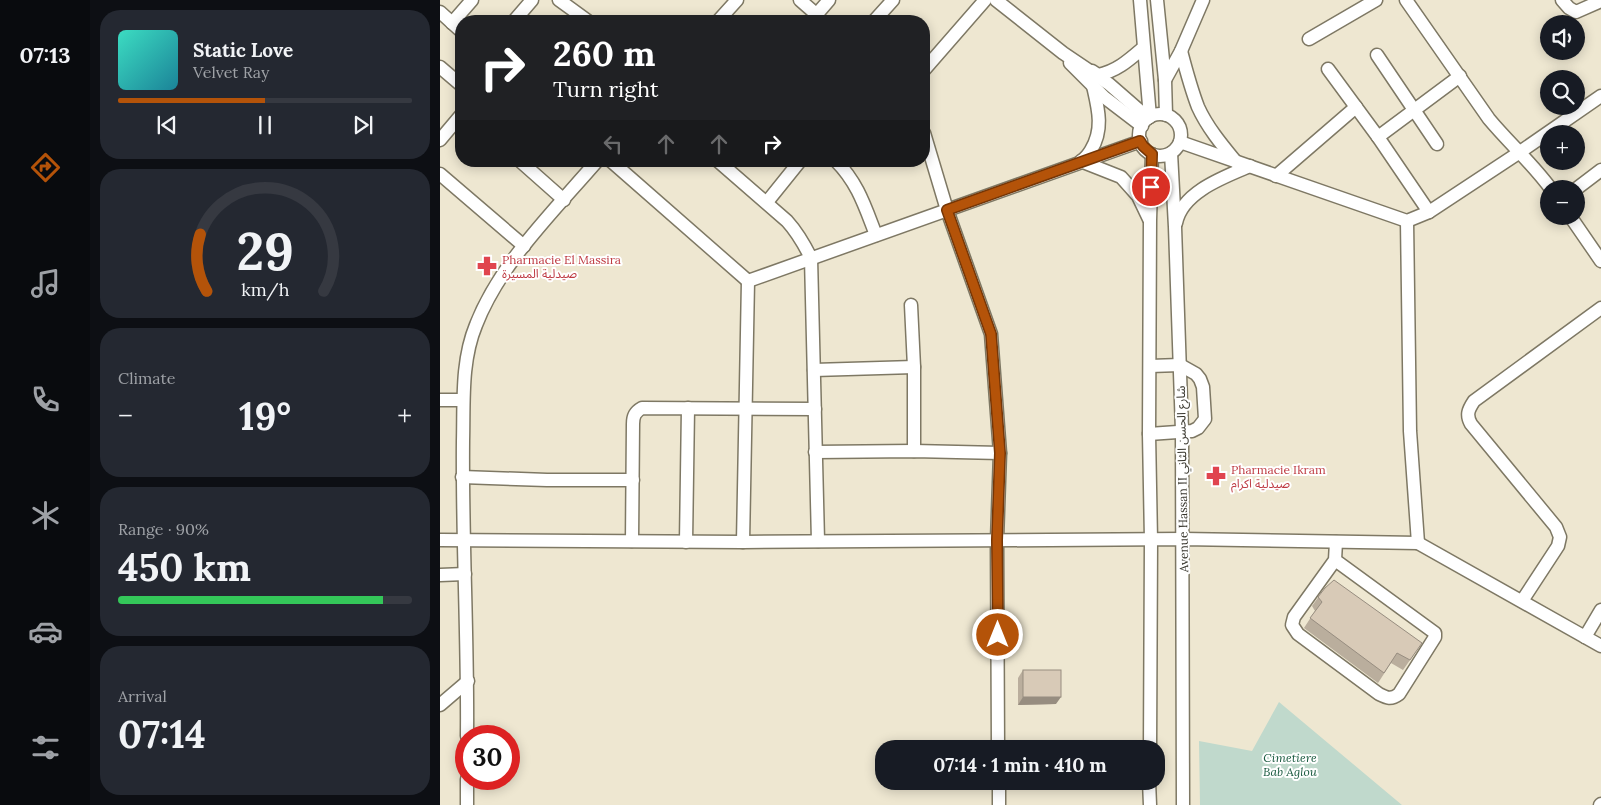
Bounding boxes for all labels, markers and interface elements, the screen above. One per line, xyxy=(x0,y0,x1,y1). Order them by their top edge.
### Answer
map controls xyxy=(1540,15,1585,225)
button: sound xyxy=(1540,15,1585,60)
text: 260 m xyxy=(553,31,655,76)
icon: right xyxy=(470,35,535,100)
text: Static Love xyxy=(193,38,293,62)
text: 07:13 xyxy=(19,41,71,69)
text: Velvet Ray xyxy=(193,62,269,82)
button: search xyxy=(1540,70,1585,115)
text: Turn right xyxy=(553,75,658,103)
icon: previous xyxy=(153,111,181,139)
icon: pause xyxy=(251,111,279,139)
icon: next xyxy=(349,111,377,139)
button: + xyxy=(1540,125,1585,170)
icon: left xyxy=(599,130,627,158)
icon: ahead xyxy=(652,130,680,158)
icon: ahead xyxy=(705,130,733,158)
icon: right xyxy=(758,130,786,158)
icon: directions xyxy=(28,150,63,185)
pin xyxy=(1130,166,1172,208)
icon: arrive xyxy=(1137,173,1165,201)
button: − xyxy=(1540,180,1585,225)
text: 29 xyxy=(236,218,294,284)
place label: Pharmacie El Massira صيدلية المسيرة xyxy=(502,252,621,281)
pharmacy icon: Pharmacie El Massira صيدلية المسيرة xyxy=(476,255,498,277)
icon: music xyxy=(28,266,63,301)
text: km/h xyxy=(241,278,289,301)
text: Climate xyxy=(118,368,175,388)
icon: phone xyxy=(28,382,63,417)
street label: Avenue Hassan II شارع الحسن الثاني xyxy=(1173,386,1194,573)
text: 19° xyxy=(239,392,291,440)
text: − xyxy=(118,398,133,434)
text: + xyxy=(397,398,412,434)
place label: Pharmacie Ikram صيدلية اكرام xyxy=(1231,462,1326,493)
pharmacy icon: Pharmacie Ikram صيدلية اكرام xyxy=(1205,465,1227,487)
icon: climate xyxy=(28,498,63,533)
text: Range · 90% xyxy=(118,519,209,539)
text: 450 km xyxy=(118,543,251,591)
position arrow xyxy=(971,608,1023,660)
icon: car xyxy=(28,614,63,649)
text: Arrival xyxy=(118,686,167,706)
text: 07:14 xyxy=(118,710,206,758)
speed limit sign: 30 xyxy=(455,725,520,790)
icon: filters xyxy=(28,730,63,765)
park label: Cimetiere Bab Aglou xyxy=(1263,750,1318,779)
text: 07:14 · 1 min · 410 m xyxy=(933,753,1107,777)

